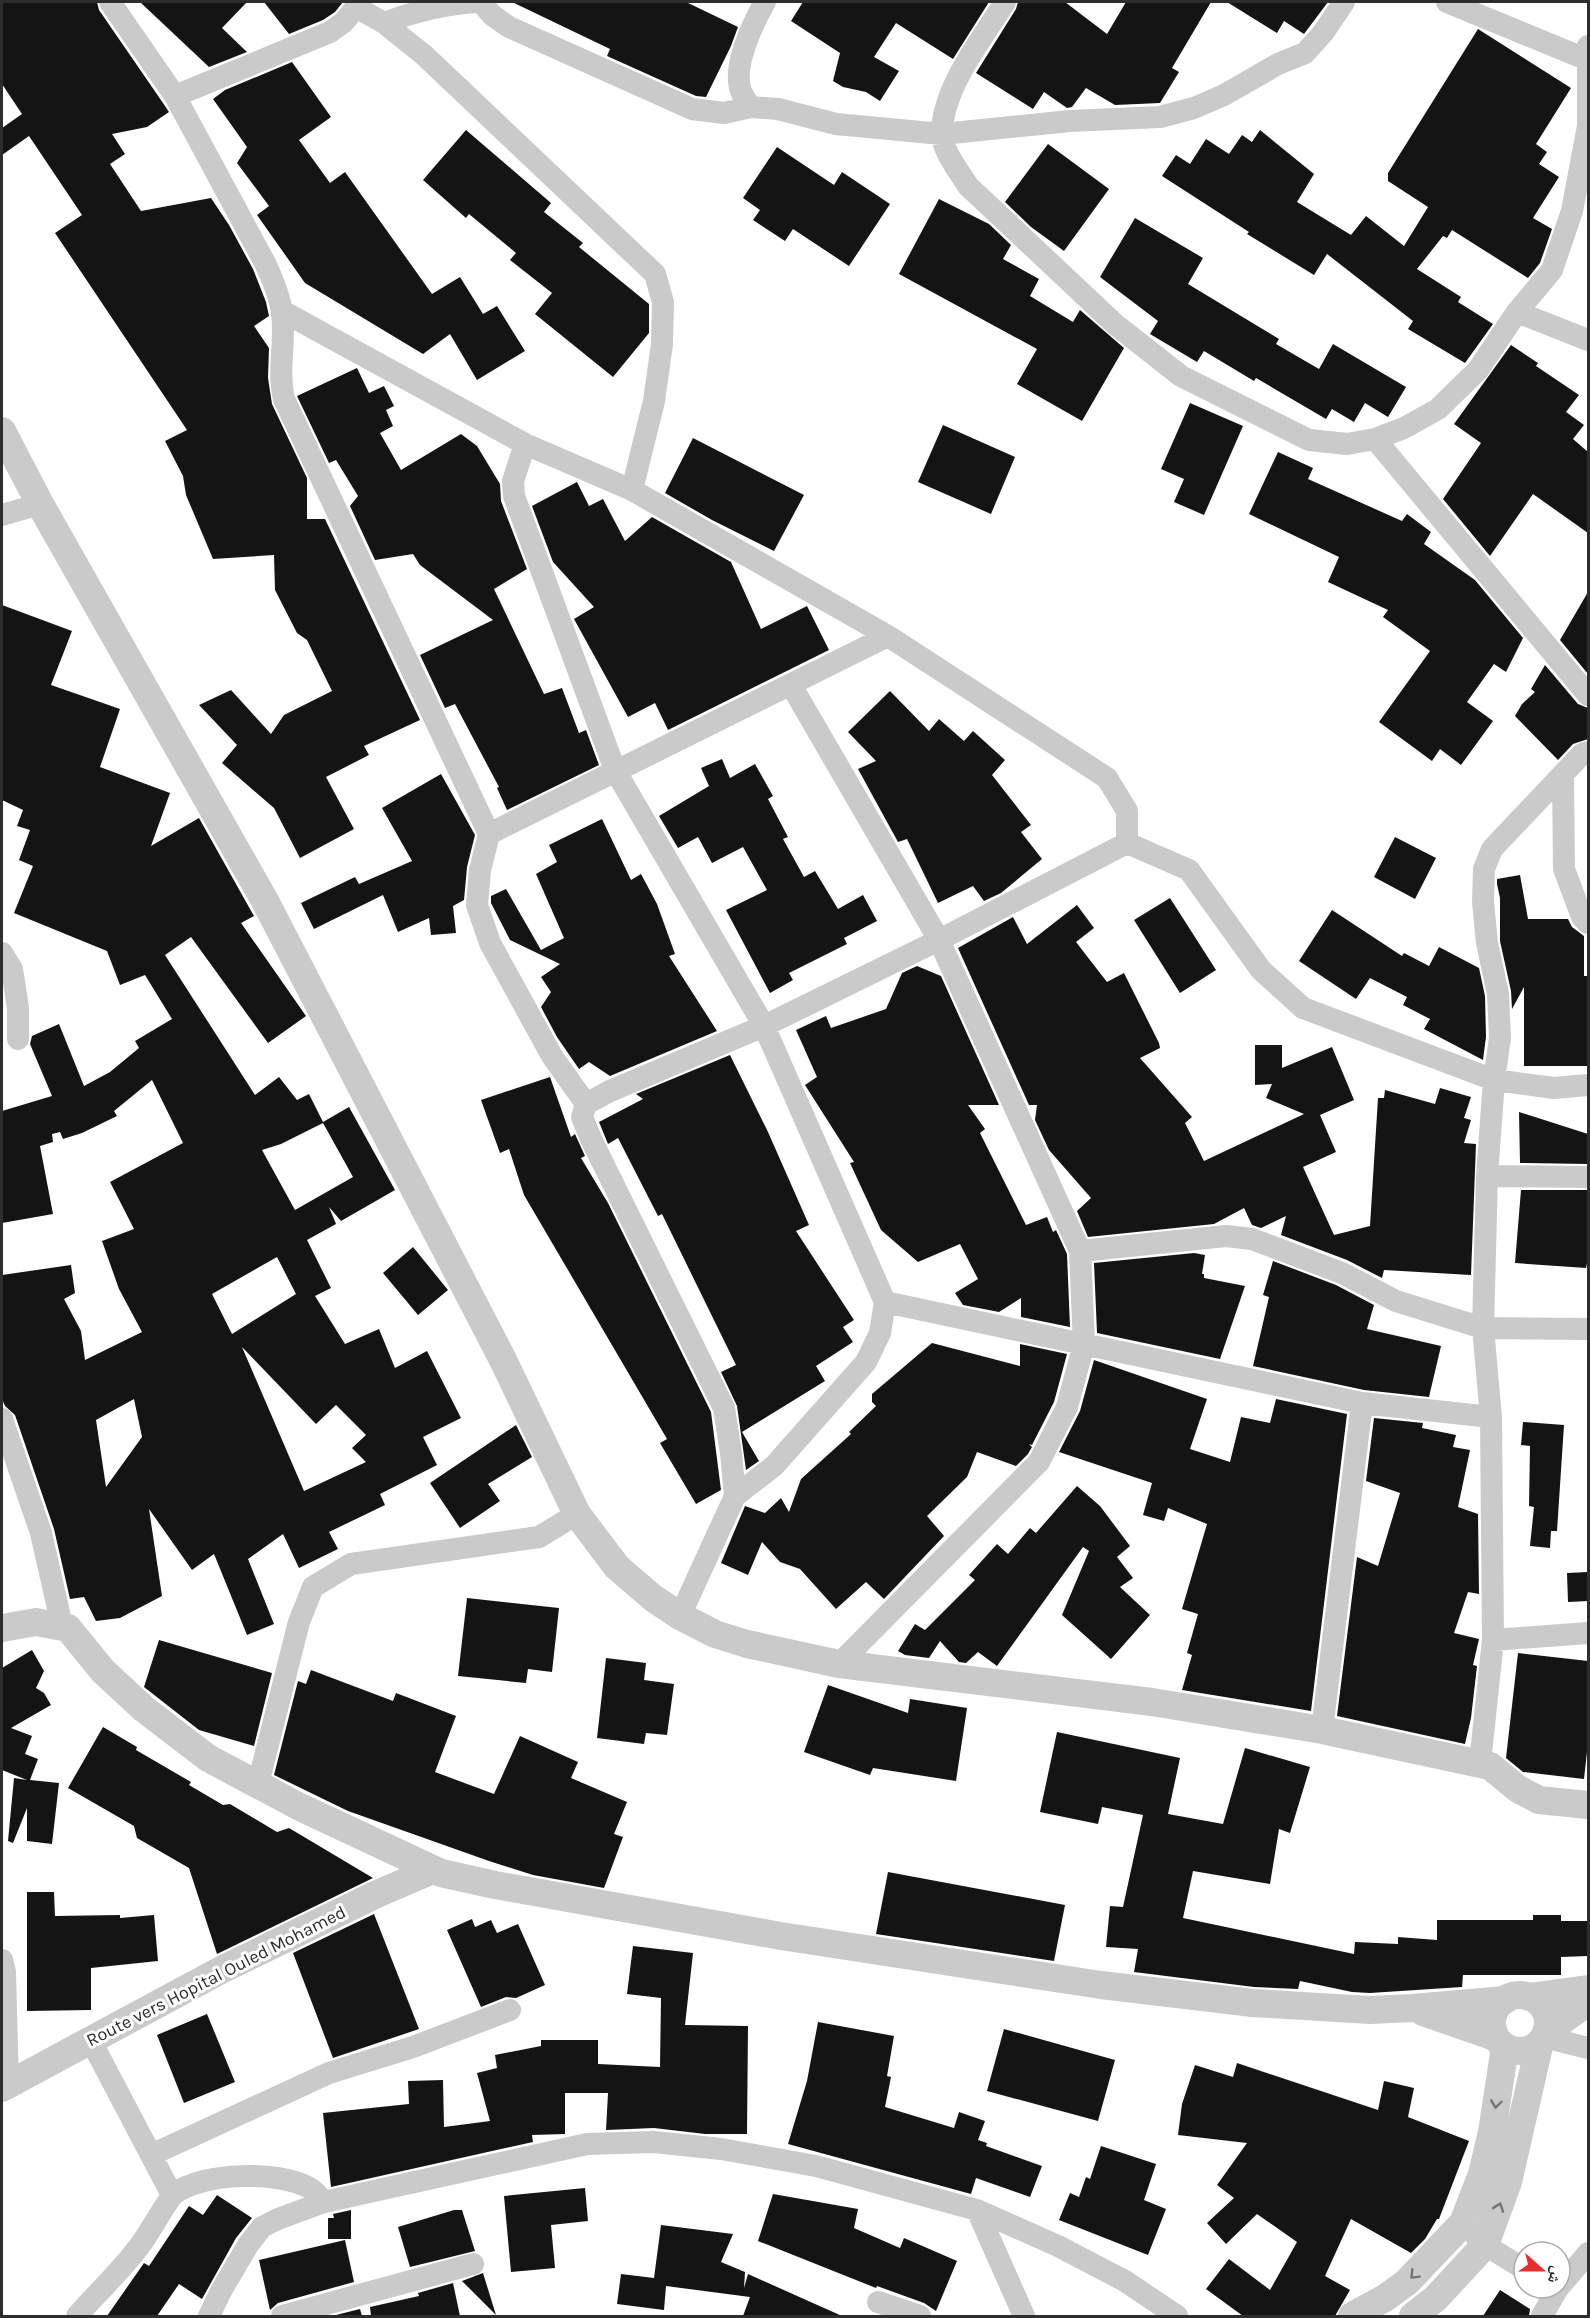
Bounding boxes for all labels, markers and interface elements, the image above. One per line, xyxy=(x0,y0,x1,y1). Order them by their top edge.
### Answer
street label: Route vers Hopital Ouled Mohamed xyxy=(82,1901,350,2051)
one-way arrow xyxy=(1490,2100,1502,2109)
one-way arrow xyxy=(1492,2202,1505,2213)
north arrow xyxy=(1512,2240,1572,2300)
text: ش xyxy=(1544,2264,1567,2287)
one-way arrow xyxy=(1410,2267,1421,2278)

